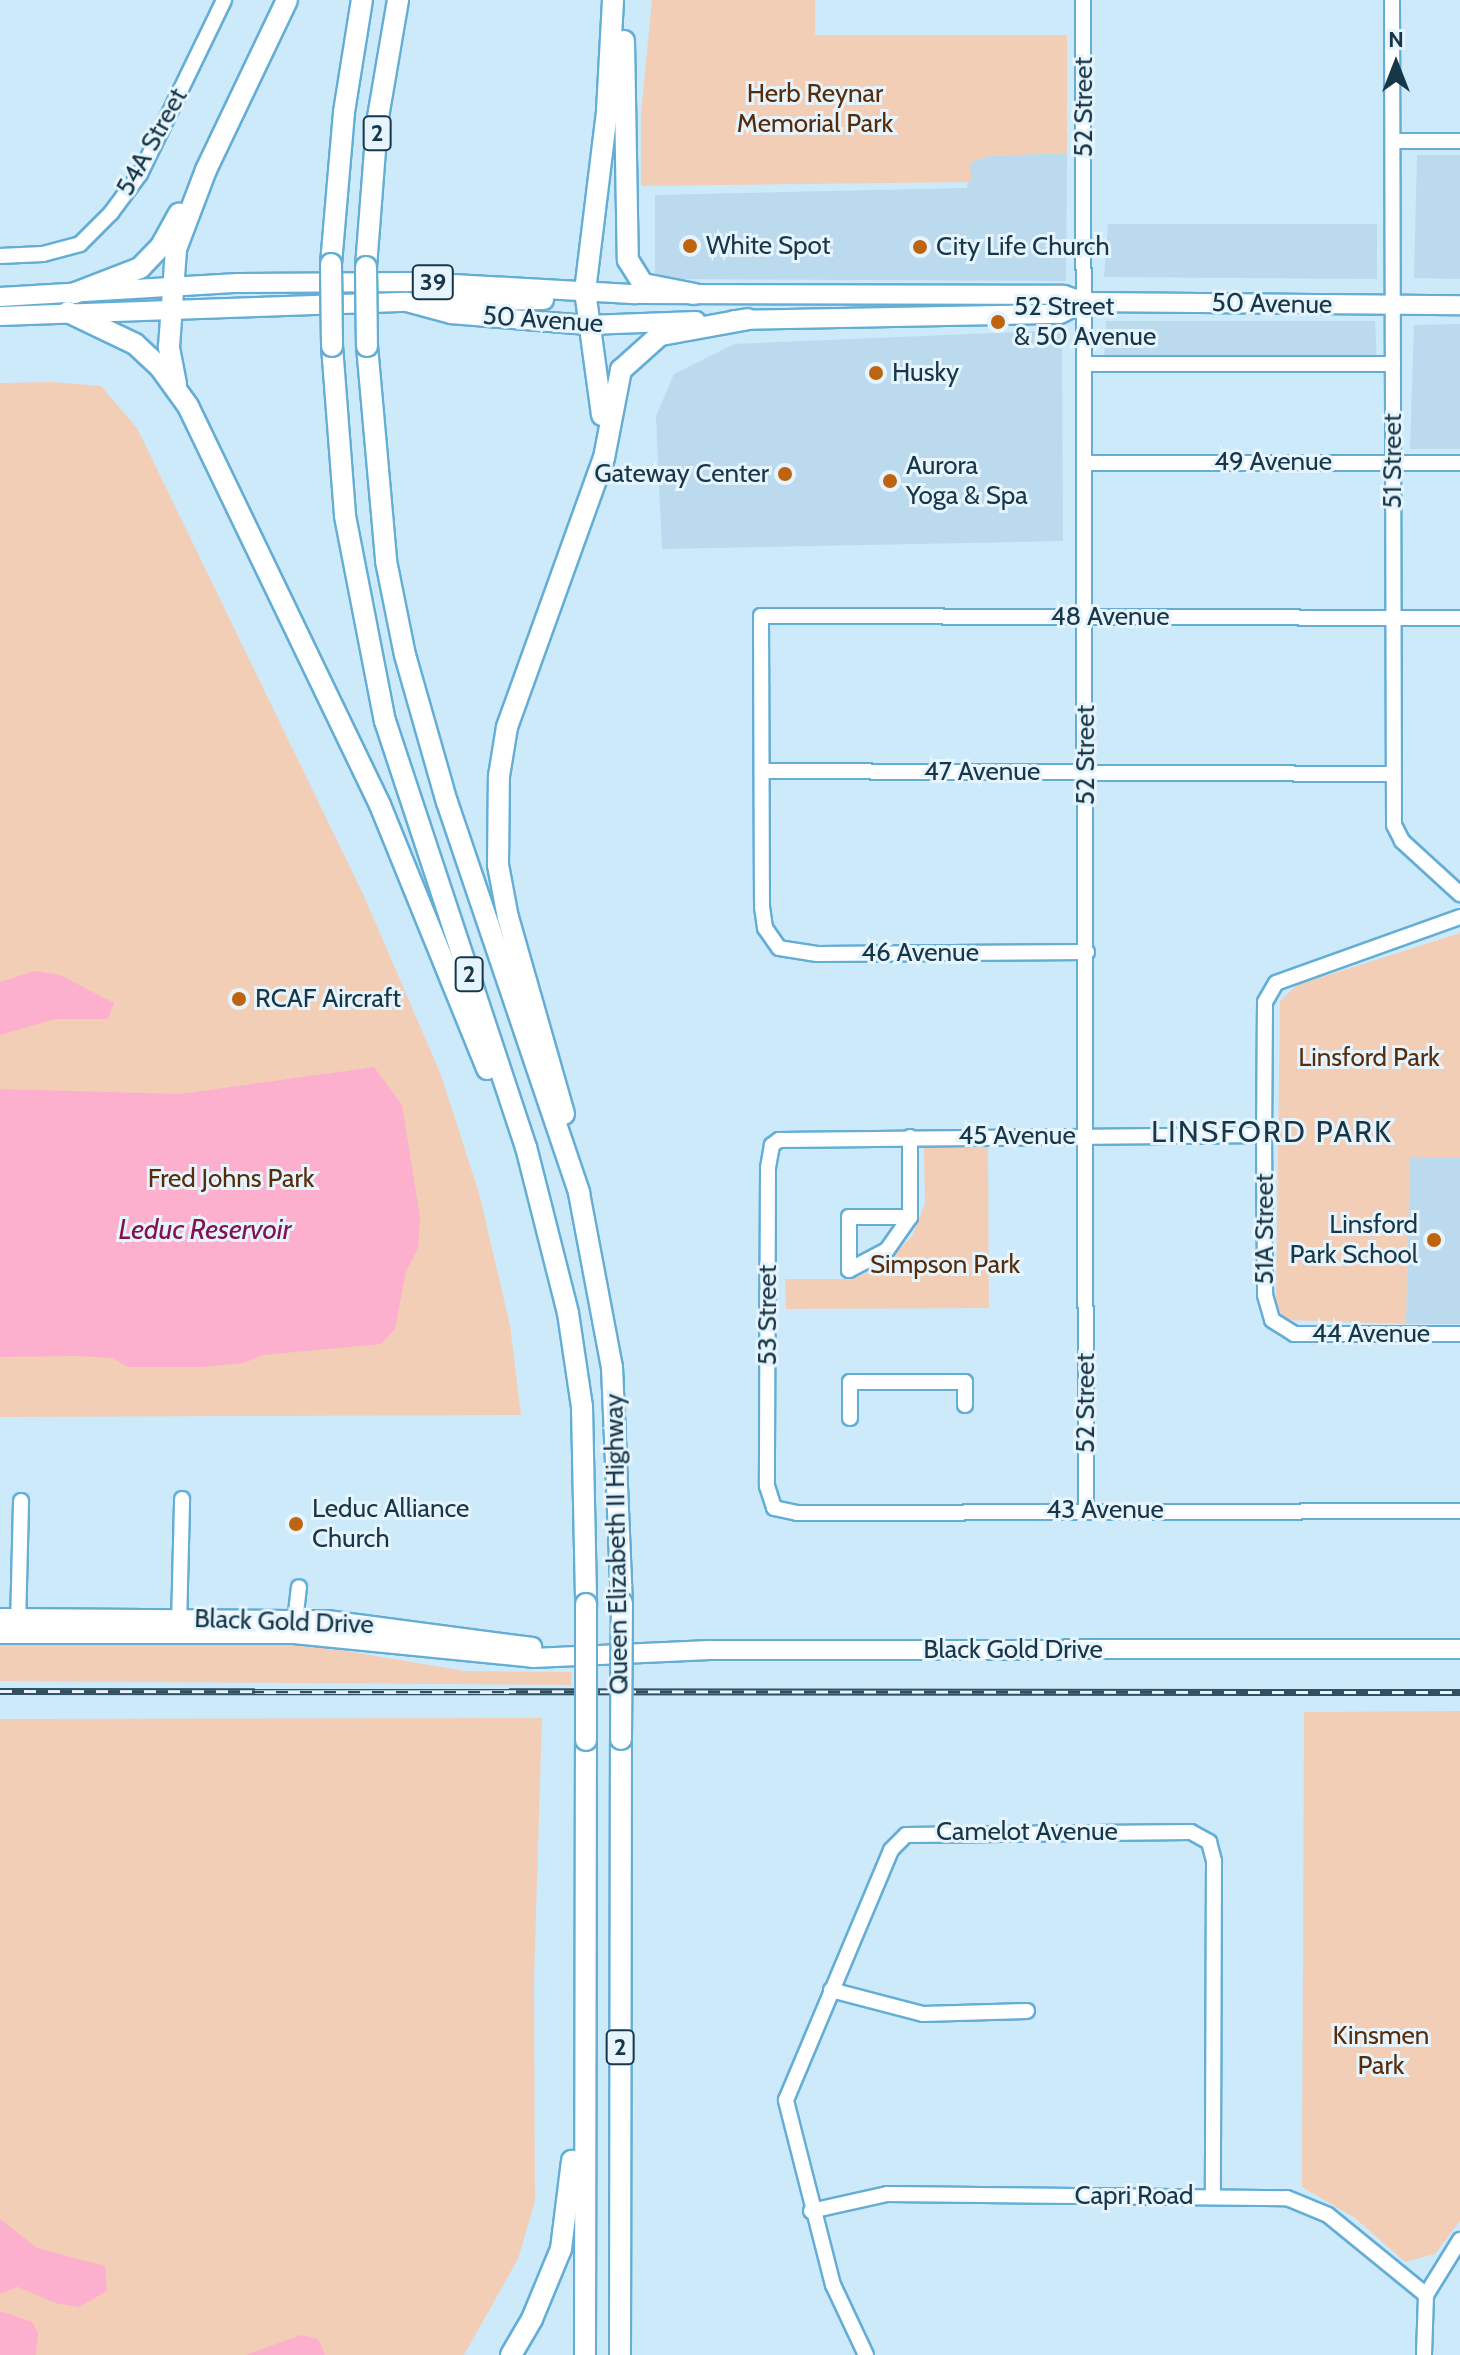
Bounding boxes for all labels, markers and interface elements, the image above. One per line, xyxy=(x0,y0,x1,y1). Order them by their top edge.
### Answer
north arrow xyxy=(1356,24,1436,104)
text: N xyxy=(1388,26,1404,53)
street label: 52 Street xyxy=(1068,57,1100,157)
park label: Herb Reynar Memorial Park xyxy=(737,78,893,140)
street label: 54A Street xyxy=(110,83,194,201)
road number: 2 xyxy=(361,113,393,153)
place label: White Spot xyxy=(706,230,830,262)
place label: City Life Church xyxy=(936,231,1110,263)
marker: White Spot xyxy=(681,237,699,255)
marker: City Life Church xyxy=(911,238,929,256)
road number: 39 xyxy=(411,262,455,302)
street label: 50 Avenue xyxy=(1211,287,1333,321)
place label: 52 Street & 50 Avenue xyxy=(1014,291,1156,352)
street label: 50 Avenue xyxy=(482,300,604,340)
marker: 52 Street & 50 Avenue xyxy=(989,313,1007,331)
place label: Husky xyxy=(892,357,959,389)
marker: Husky xyxy=(867,364,885,382)
street label: 51 Street xyxy=(1377,413,1409,509)
street label: 49 Avenue xyxy=(1214,446,1332,478)
place label: Aurora Yoga & Spa xyxy=(906,450,1028,512)
place label: Gateway Center xyxy=(594,458,769,490)
marker: Gateway Center xyxy=(776,465,794,483)
marker: Aurora Yoga & Spa xyxy=(881,472,899,490)
street label: 48 Avenue xyxy=(1050,601,1170,633)
street label: 52 Street xyxy=(1070,705,1102,805)
street label: 47 Avenue xyxy=(924,756,1040,788)
street label: 46 Avenue xyxy=(861,937,979,969)
road number: 2 xyxy=(453,954,485,994)
place label: RCAF Aircraft xyxy=(255,983,401,1015)
marker: RCAF Aircraft xyxy=(230,990,248,1008)
park label: Linsford Park xyxy=(1298,1042,1440,1074)
district label: LINSFORD PARK xyxy=(1151,1114,1393,1150)
street label: 45 Avenue xyxy=(958,1120,1076,1152)
park label: Fred Johns Park xyxy=(148,1163,314,1195)
street label: 51A Street xyxy=(1249,1173,1281,1285)
place label: Linsford Park School xyxy=(1289,1209,1418,1270)
water label: Leduc Reservoir xyxy=(119,1212,291,1246)
marker: Linsford Park School xyxy=(1425,1231,1443,1249)
park label: Simpson Park xyxy=(870,1249,1020,1281)
street label: 53 Street xyxy=(752,1265,784,1365)
street label: 44 Avenue xyxy=(1312,1318,1430,1350)
street label: 52 Street xyxy=(1070,1353,1102,1453)
street label: Queen Elizabeth II Highway xyxy=(599,1393,635,1695)
place label: Leduc Alliance Church xyxy=(312,1493,469,1554)
street label: 43 Avenue xyxy=(1046,1494,1164,1526)
marker: Leduc Alliance Church xyxy=(287,1515,305,1533)
street label: Black Gold Drive xyxy=(194,1603,374,1641)
street label: Black Gold Drive xyxy=(923,1634,1103,1666)
street label: Camelot Avenue xyxy=(936,1816,1118,1848)
park label: Kinsmen Park xyxy=(1333,2020,1429,2082)
road number: 2 xyxy=(604,2027,636,2067)
street label: Capri Road xyxy=(1075,2180,1193,2212)

